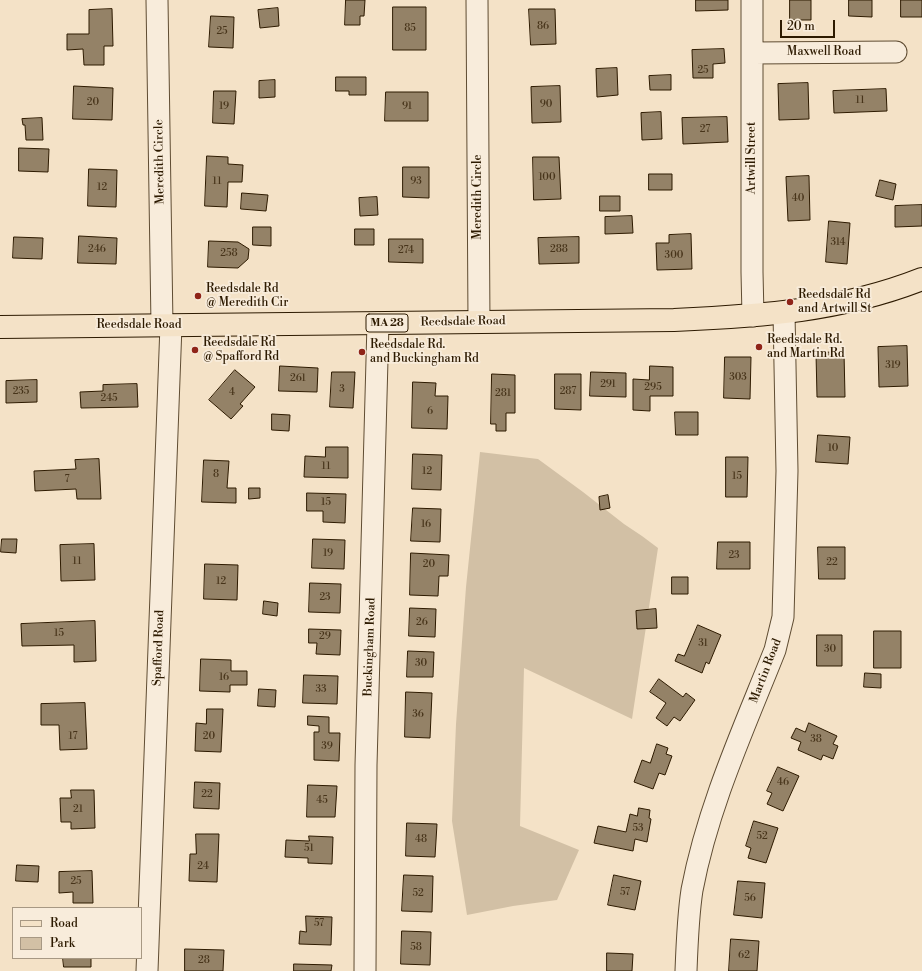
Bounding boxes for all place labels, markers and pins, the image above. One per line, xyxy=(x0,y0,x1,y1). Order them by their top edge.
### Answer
place label: Reedsdale Rd @ Meredith Cir xyxy=(206,282,288,310)
place label: Reedsdale Rd and Artwill St xyxy=(798,288,871,316)
marker: Reedsdale Rd @ Meredith Cir xyxy=(193,291,203,301)
marker: Reedsdale Rd and Artwill St xyxy=(785,297,795,307)
place label: Reedsdale Rd. and Martin Rd xyxy=(767,333,845,361)
place label: Reedsdale Rd @ Spafford Rd xyxy=(203,336,279,364)
place label: Reedsdale Rd. and Buckingham Rd xyxy=(370,338,479,366)
marker: Reedsdale Rd. and Martin Rd xyxy=(754,342,764,352)
marker: Reedsdale Rd @ Spafford Rd xyxy=(190,345,200,355)
marker: Reedsdale Rd. and Buckingham Rd xyxy=(357,347,367,357)

